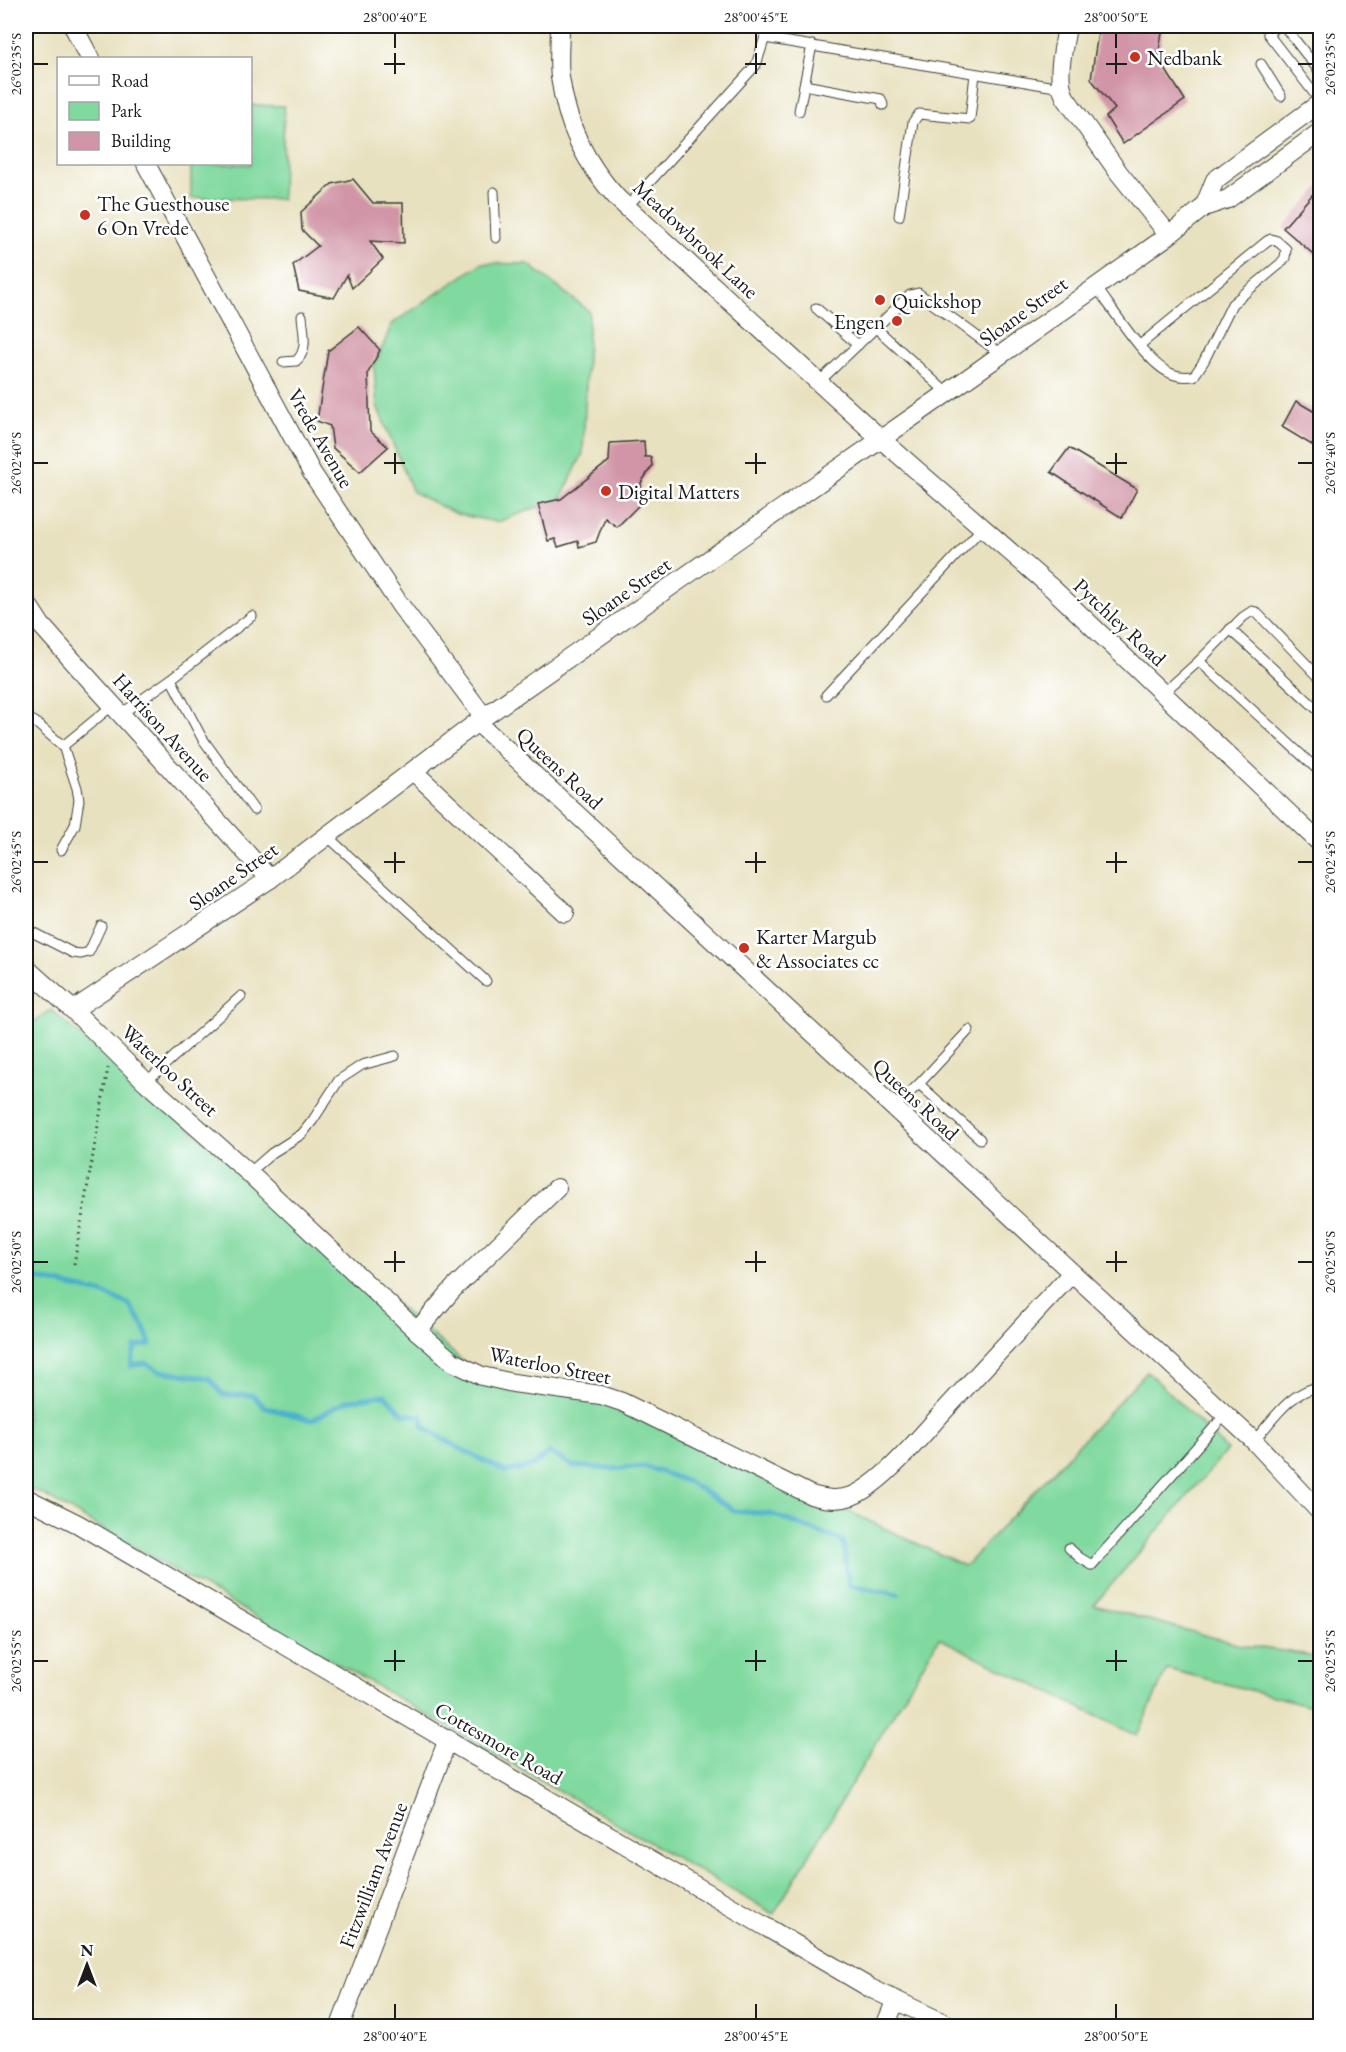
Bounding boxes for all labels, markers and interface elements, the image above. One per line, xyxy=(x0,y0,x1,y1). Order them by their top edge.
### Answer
text: 28°00'40"E xyxy=(363,7,428,26)
text: 28°00'45"E xyxy=(724,7,789,26)
text: 28°00'50"E xyxy=(1084,7,1149,26)
text: 26°02'35"S xyxy=(6,33,25,95)
text: 26°02'35"S xyxy=(1320,33,1339,95)
place label: Nedbank xyxy=(1147,44,1223,71)
marker: Nedbank xyxy=(1128,50,1142,64)
legend xyxy=(57,57,252,165)
text: Road xyxy=(111,69,150,92)
text: Park xyxy=(111,99,142,122)
text: Building xyxy=(111,129,171,152)
street label: Meadowbrook Lane xyxy=(627,174,765,304)
place label: The Guesthouse 6 On Vrede xyxy=(97,190,229,241)
marker: The Guesthouse 6 On Vrede xyxy=(78,208,92,222)
street label: Sloane Street xyxy=(973,270,1073,352)
place label: Quickshop xyxy=(892,287,982,315)
marker: Quickshop xyxy=(873,293,887,307)
place label: Engen xyxy=(834,308,885,335)
marker: Engen xyxy=(890,314,904,328)
street label: Vrede Avenue xyxy=(282,383,360,493)
text: 26°02'40"S xyxy=(6,432,25,494)
text: 26°02'40"S xyxy=(1320,432,1339,494)
place label: Digital Matters xyxy=(618,478,740,505)
marker: Digital Matters xyxy=(599,484,613,498)
street label: Sloane Street xyxy=(576,550,676,632)
street label: Pytchley Road xyxy=(1068,572,1172,672)
street label: Harrison Avenue xyxy=(107,667,219,787)
street label: Queens Road xyxy=(510,721,609,816)
text: 26°02'45"S xyxy=(6,831,25,893)
text: 26°02'45"S xyxy=(1320,831,1339,893)
street label: Sloane Street xyxy=(183,835,283,917)
place label: Karter Margub & Associates cc xyxy=(756,923,879,974)
marker: Karter Margub & Associates cc xyxy=(737,941,751,955)
street label: Waterloo Street xyxy=(116,1018,225,1122)
street label: Queens Road xyxy=(866,1052,965,1147)
text: 26°02'50"S xyxy=(6,1231,25,1293)
text: 26°02'50"S xyxy=(1320,1231,1339,1293)
street label: Waterloo Street xyxy=(487,1340,614,1390)
text: 26°02'55"S xyxy=(6,1630,25,1692)
text: 26°02'55"S xyxy=(1320,1630,1339,1692)
street label: Cottesmore Road xyxy=(430,1695,568,1791)
street label: Fitzwilliam Avenue xyxy=(333,1798,413,1952)
north arrow xyxy=(57,1935,117,1995)
text: N xyxy=(81,1940,94,1961)
text: 28°00'40"E xyxy=(363,2026,428,2045)
text: 28°00'45"E xyxy=(724,2026,789,2045)
text: 28°00'50"E xyxy=(1084,2026,1149,2045)

